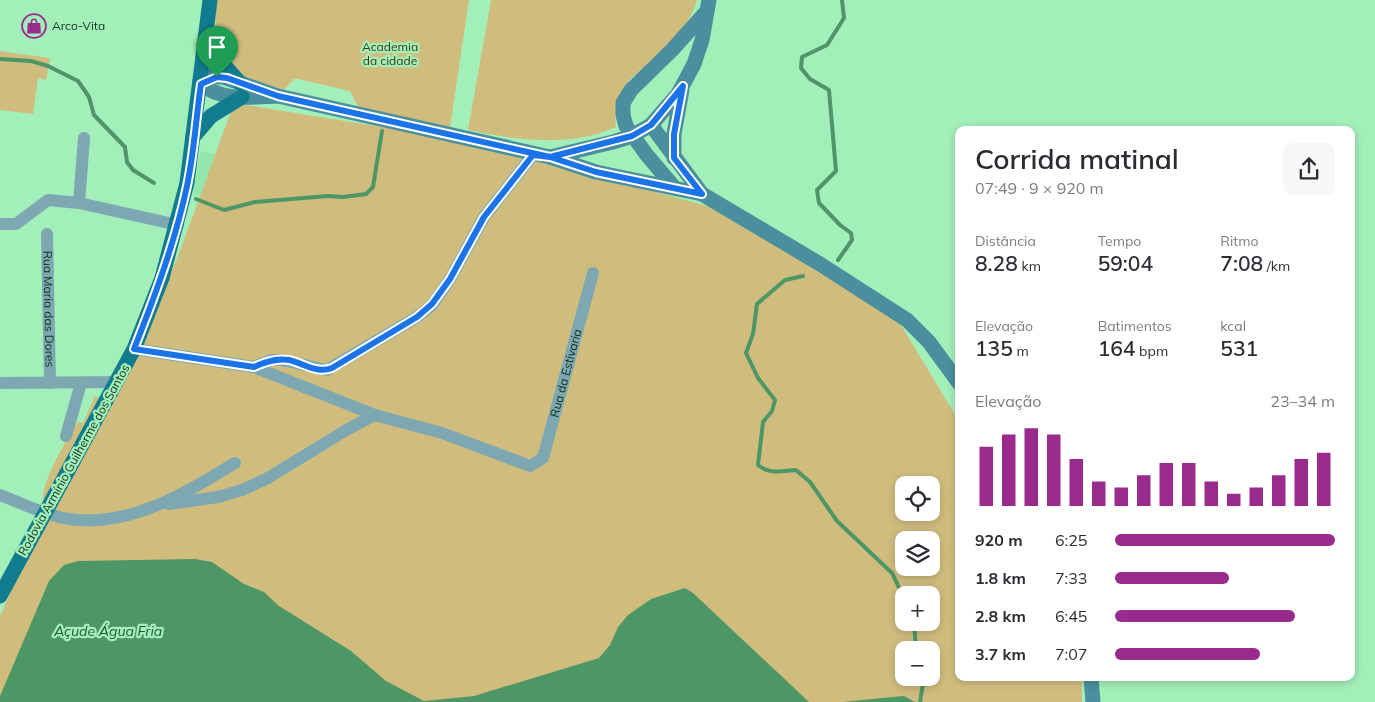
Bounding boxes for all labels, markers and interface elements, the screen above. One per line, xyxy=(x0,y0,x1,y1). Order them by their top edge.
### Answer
shop icon: Arco-Vita xyxy=(21,13,47,39)
place label: Arco-Vita xyxy=(52,18,105,33)
pin xyxy=(196,26,238,77)
icon: arrive xyxy=(203,33,231,61)
park label: Academia da cidade xyxy=(362,39,418,68)
text: Corrida matinal xyxy=(975,141,1179,176)
button: share xyxy=(1283,143,1335,195)
text: 07:49 · 9 × 920 m xyxy=(975,178,1104,198)
text: Distância xyxy=(975,232,1036,250)
text: Tempo xyxy=(1098,232,1141,250)
text: Ritmo xyxy=(1220,232,1259,250)
street label: Rua Maria das Dores xyxy=(40,250,58,368)
text: 8.28 xyxy=(975,250,1018,276)
text: 59:04 xyxy=(1098,250,1153,276)
text: 7:08 xyxy=(1220,250,1263,276)
text: km xyxy=(1018,257,1041,275)
text: /km xyxy=(1263,257,1290,275)
text: Elevação xyxy=(975,317,1033,335)
text: Batimentos xyxy=(1098,317,1172,335)
text: kcal xyxy=(1220,317,1246,335)
street label: Rua da Estivaria xyxy=(546,327,585,419)
text: 135 xyxy=(975,335,1013,361)
text: 164 xyxy=(1098,335,1135,361)
text: 531 xyxy=(1220,335,1258,361)
text: m xyxy=(1013,342,1029,360)
text: bpm xyxy=(1135,342,1168,360)
street label: Rodovia Armínio Guilherme dos Santos xyxy=(15,361,133,558)
text: Elevação xyxy=(975,391,1041,411)
text: 23–34 m xyxy=(1270,391,1335,411)
map controls xyxy=(895,476,940,686)
button: locate xyxy=(895,476,940,521)
text: 920 m xyxy=(975,530,1023,550)
text: 6:25 xyxy=(1055,530,1087,550)
button: layers xyxy=(895,531,940,576)
text: 1.8 km xyxy=(975,568,1026,588)
text: 7:33 xyxy=(1055,568,1087,588)
button: + xyxy=(895,586,940,631)
text: 2.8 km xyxy=(975,606,1026,626)
text: 6:45 xyxy=(1055,606,1087,626)
water label: Açude Água Fria xyxy=(53,622,162,640)
button: − xyxy=(895,641,940,686)
text: 3.7 km xyxy=(975,644,1026,664)
text: 7:07 xyxy=(1055,644,1087,664)

